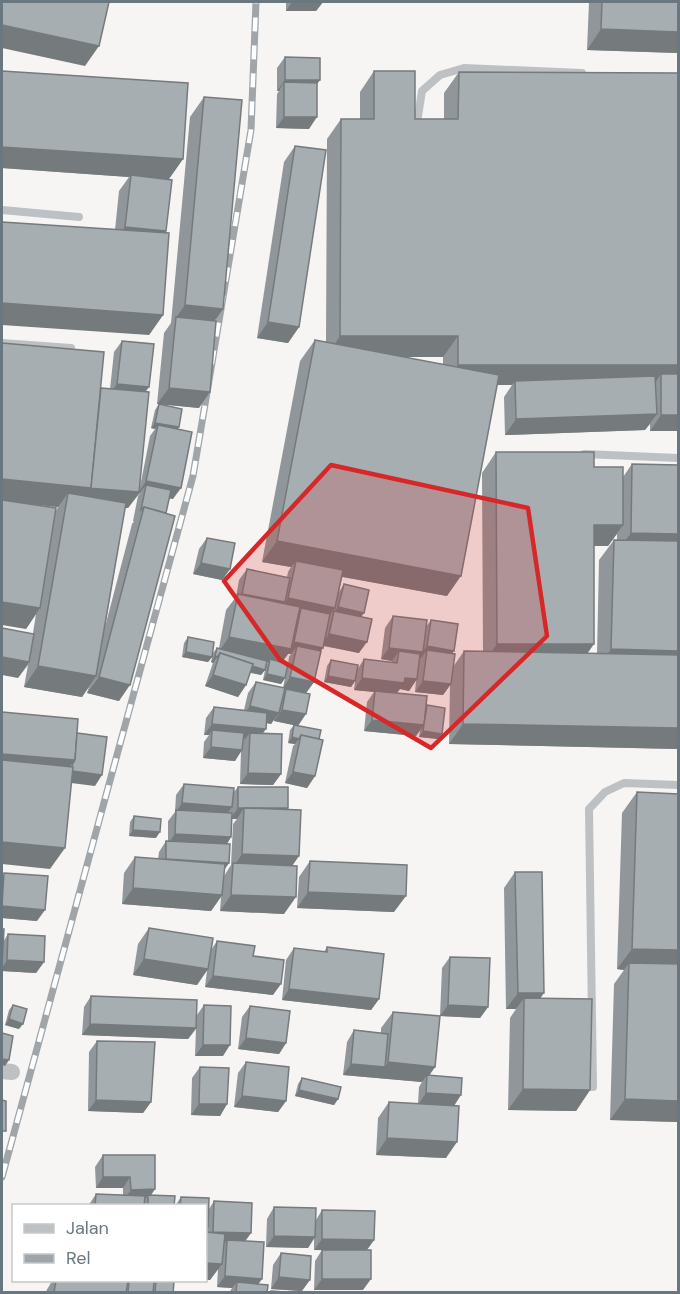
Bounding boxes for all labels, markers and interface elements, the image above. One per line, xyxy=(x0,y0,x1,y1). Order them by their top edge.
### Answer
legend xyxy=(12,1204,207,1282)
text: Jalan xyxy=(66,1216,109,1240)
text: Rel xyxy=(66,1246,90,1270)

